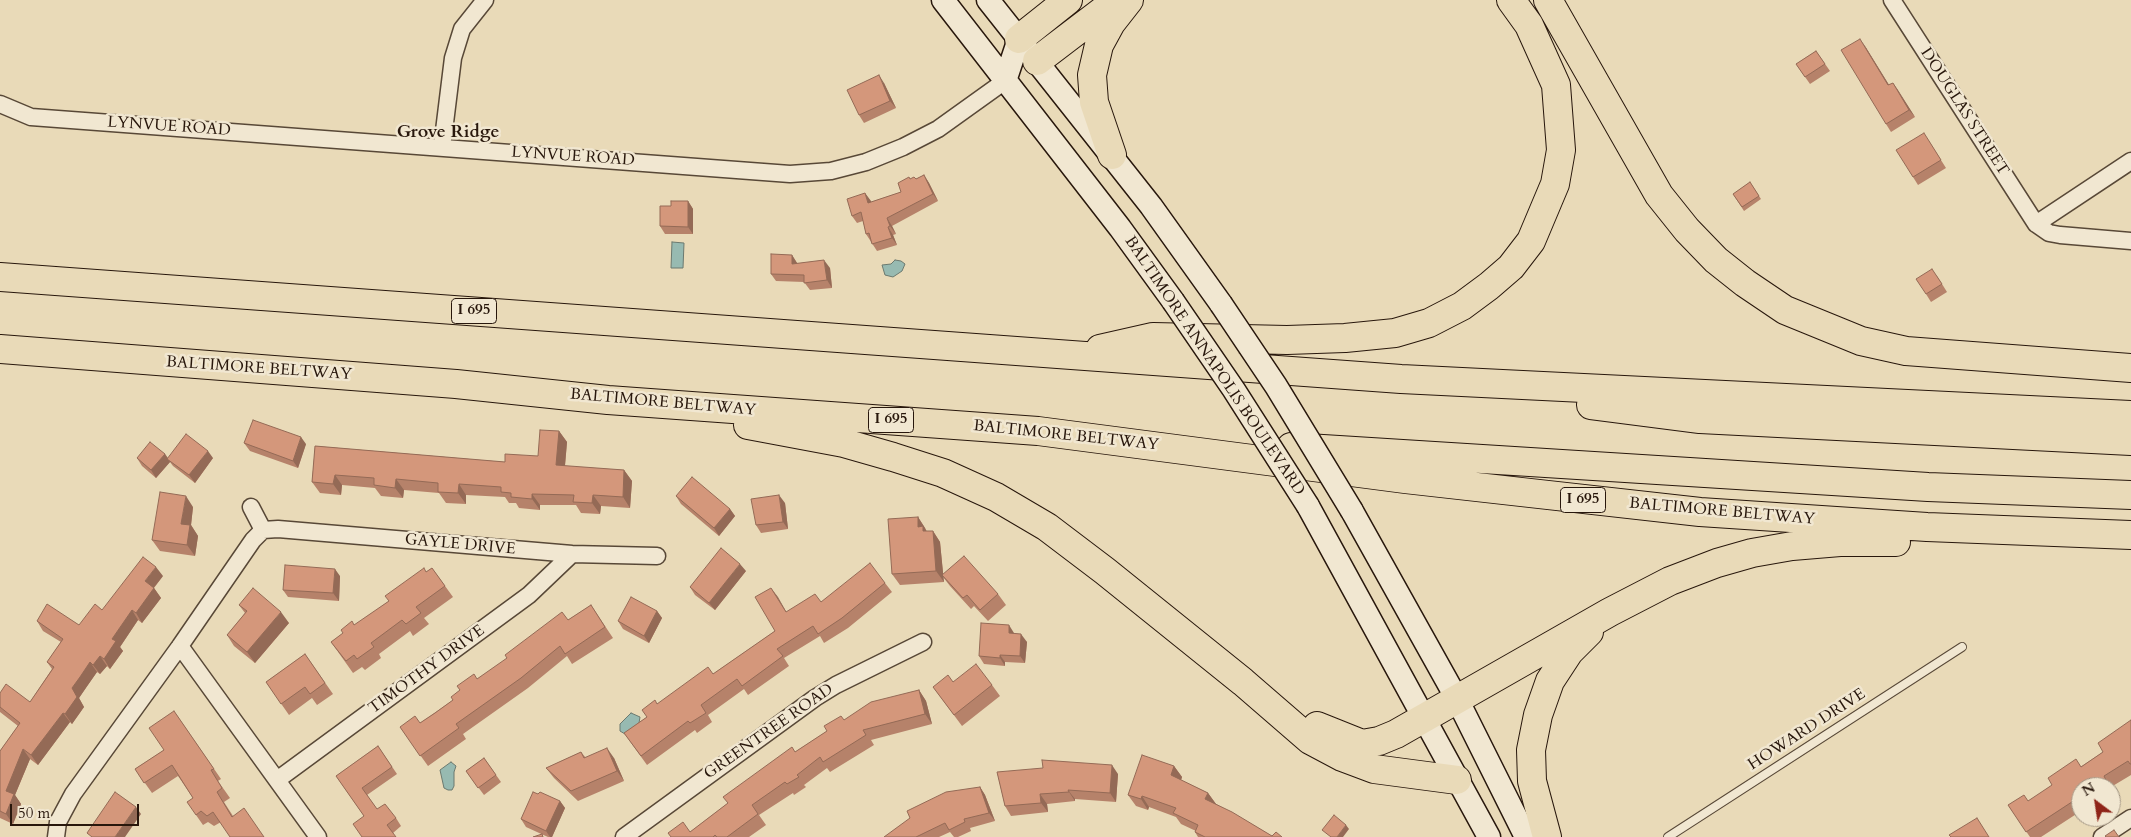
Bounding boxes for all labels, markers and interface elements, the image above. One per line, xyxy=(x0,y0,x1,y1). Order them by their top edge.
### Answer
street label: DOUGLAS STREET xyxy=(1916,45,2012,179)
street label: LYNVUE ROAD xyxy=(107,113,231,141)
district label: Grove Ridge xyxy=(397,122,499,144)
street label: LYNVUE ROAD xyxy=(511,143,635,171)
street label: BALTIMORE ANNAPOLIS BOULEVARD xyxy=(1120,233,1308,499)
road number: I 695 xyxy=(452,298,496,324)
street label: BALTIMORE BELTWAY xyxy=(165,353,353,385)
street label: BALTIMORE BELTWAY xyxy=(569,385,757,421)
road number: I 695 xyxy=(868,408,914,432)
street label: BALTIMORE BELTWAY xyxy=(972,417,1160,455)
road number: I 695 xyxy=(1560,488,1606,512)
street label: BALTIMORE BELTWAY xyxy=(1628,494,1816,530)
street label: GAYLE DRIVE xyxy=(404,531,516,559)
street label: TIMOTHY DRIVE xyxy=(365,621,489,719)
street label: GREENTREE ROAD xyxy=(701,680,837,784)
street label: HOWARD DRIVE xyxy=(1745,685,1869,775)
north arrow xyxy=(2071,777,2121,827)
text: N xyxy=(2078,778,2099,801)
scale bar xyxy=(12,794,141,826)
text: 50 m xyxy=(18,803,50,823)

